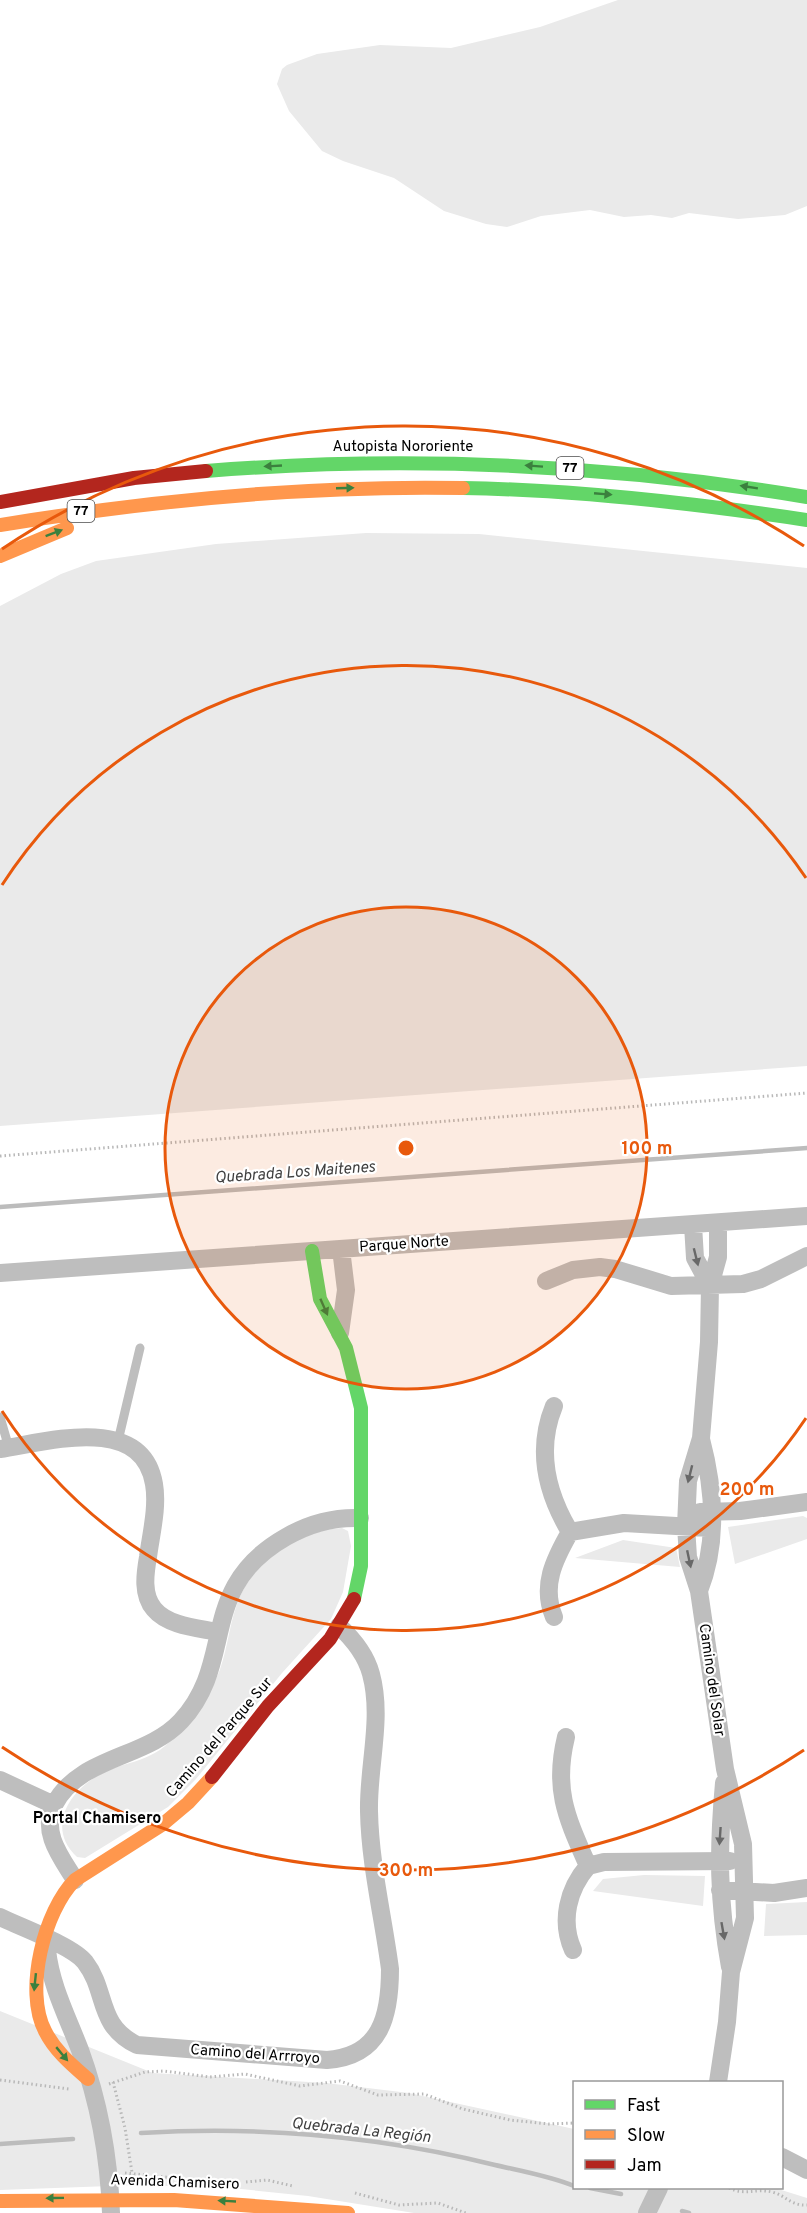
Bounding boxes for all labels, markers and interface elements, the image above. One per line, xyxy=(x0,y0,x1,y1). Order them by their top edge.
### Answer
street label: Autopista Nororiente xyxy=(333,438,473,457)
road number: 77 xyxy=(556,457,584,479)
one-way arrow xyxy=(525,461,544,470)
one-way arrow xyxy=(264,462,283,471)
one-way arrow xyxy=(740,482,759,491)
one-way arrow xyxy=(336,483,355,492)
one-way arrow xyxy=(594,489,613,499)
road number: 77 xyxy=(68,500,94,522)
one-way arrow xyxy=(45,528,63,538)
centre of rings xyxy=(396,1138,416,1158)
text: 100 m xyxy=(621,1138,673,1161)
water label: Quebrada Los Maitenes xyxy=(214,1157,377,1189)
street label: Parque Norte xyxy=(359,1232,449,1258)
one-way arrow xyxy=(692,1248,702,1266)
one-way arrow xyxy=(319,1299,329,1317)
one-way arrow xyxy=(684,1465,694,1484)
text: 200 m xyxy=(719,1479,775,1502)
one-way arrow xyxy=(685,1550,694,1569)
street label: Camino del Solar xyxy=(694,1622,728,1738)
street label: Camino del Parque Sur xyxy=(163,1674,278,1802)
district label: Portal Chamisero xyxy=(33,1809,161,1829)
one-way arrow xyxy=(715,1826,724,1845)
text: 300 m xyxy=(379,1860,433,1883)
one-way arrow xyxy=(719,1922,728,1941)
one-way arrow xyxy=(30,1972,40,1991)
street label: Camino del Arrroyo xyxy=(190,2041,320,2069)
one-way arrow xyxy=(55,2046,68,2062)
legend xyxy=(573,2081,783,2189)
text: Fast xyxy=(627,2095,660,2118)
water label: Quebrada La Región xyxy=(290,2114,432,2148)
text: Slow xyxy=(627,2125,665,2148)
text: Jam xyxy=(627,2155,662,2178)
street label: Avenida Chamisero xyxy=(110,2171,240,2195)
one-way arrow xyxy=(46,2194,65,2203)
one-way arrow xyxy=(218,2197,237,2206)

